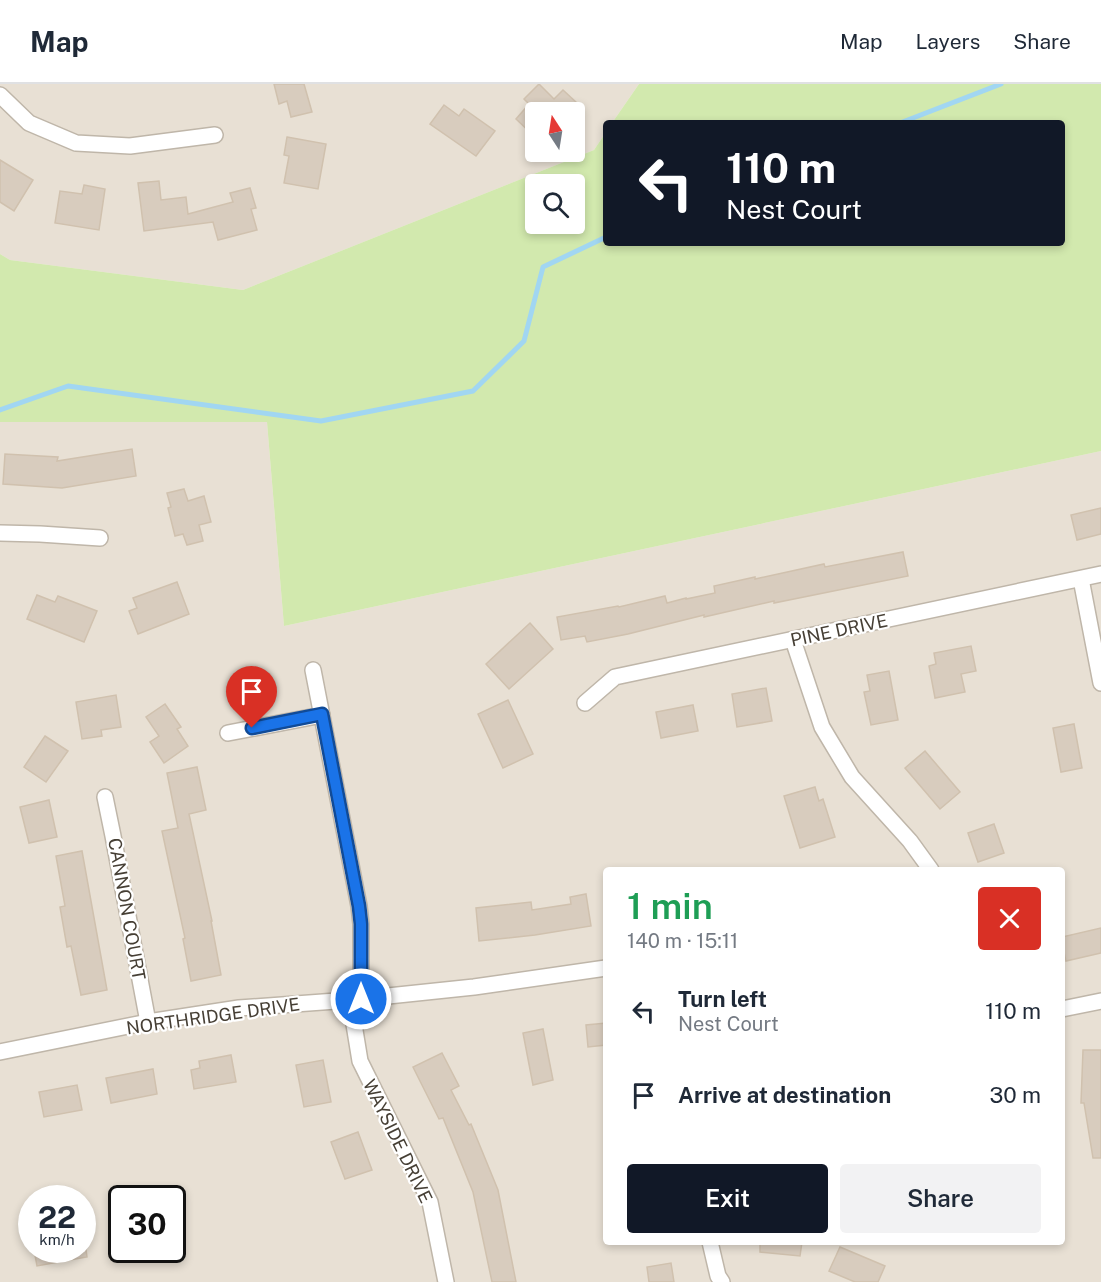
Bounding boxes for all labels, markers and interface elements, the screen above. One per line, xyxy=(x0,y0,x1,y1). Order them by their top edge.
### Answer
text: Map xyxy=(30,25,89,58)
text: Map xyxy=(840,29,883,54)
text: Layers xyxy=(916,29,980,54)
text: Share xyxy=(1013,29,1071,54)
north arrow xyxy=(525,102,585,162)
map controls xyxy=(525,102,585,234)
text: 110 m xyxy=(726,143,836,192)
icon: left xyxy=(627,144,705,222)
button: search xyxy=(525,174,585,234)
text: Nest Court xyxy=(726,193,862,225)
street label: PINE DRIVE xyxy=(789,609,889,651)
pin xyxy=(226,666,277,728)
icon: arrive xyxy=(235,675,268,708)
street label: CANNON COURT xyxy=(104,836,150,982)
text: 1 min xyxy=(627,885,713,927)
button: close xyxy=(978,887,1041,950)
text: 140 m · 15:11 xyxy=(627,929,738,953)
position arrow xyxy=(329,967,393,1031)
text: Turn left xyxy=(678,986,767,1012)
street label: NORTHRIDGE DRIVE xyxy=(125,993,301,1039)
icon: left xyxy=(627,995,660,1028)
text: 110 m xyxy=(985,998,1041,1024)
text: Nest Court xyxy=(678,1012,779,1036)
street label: WAYSIDE DRIVE xyxy=(359,1076,437,1206)
icon: arrive xyxy=(627,1079,660,1112)
text: Arrive at destination xyxy=(678,1082,891,1108)
text: 30 m xyxy=(989,1082,1041,1108)
button: Exit xyxy=(627,1164,828,1233)
button: Share xyxy=(840,1164,1041,1233)
speed limit sign: 30 xyxy=(108,1185,186,1263)
text: 22 xyxy=(38,1199,76,1235)
text: km/h xyxy=(39,1231,75,1248)

